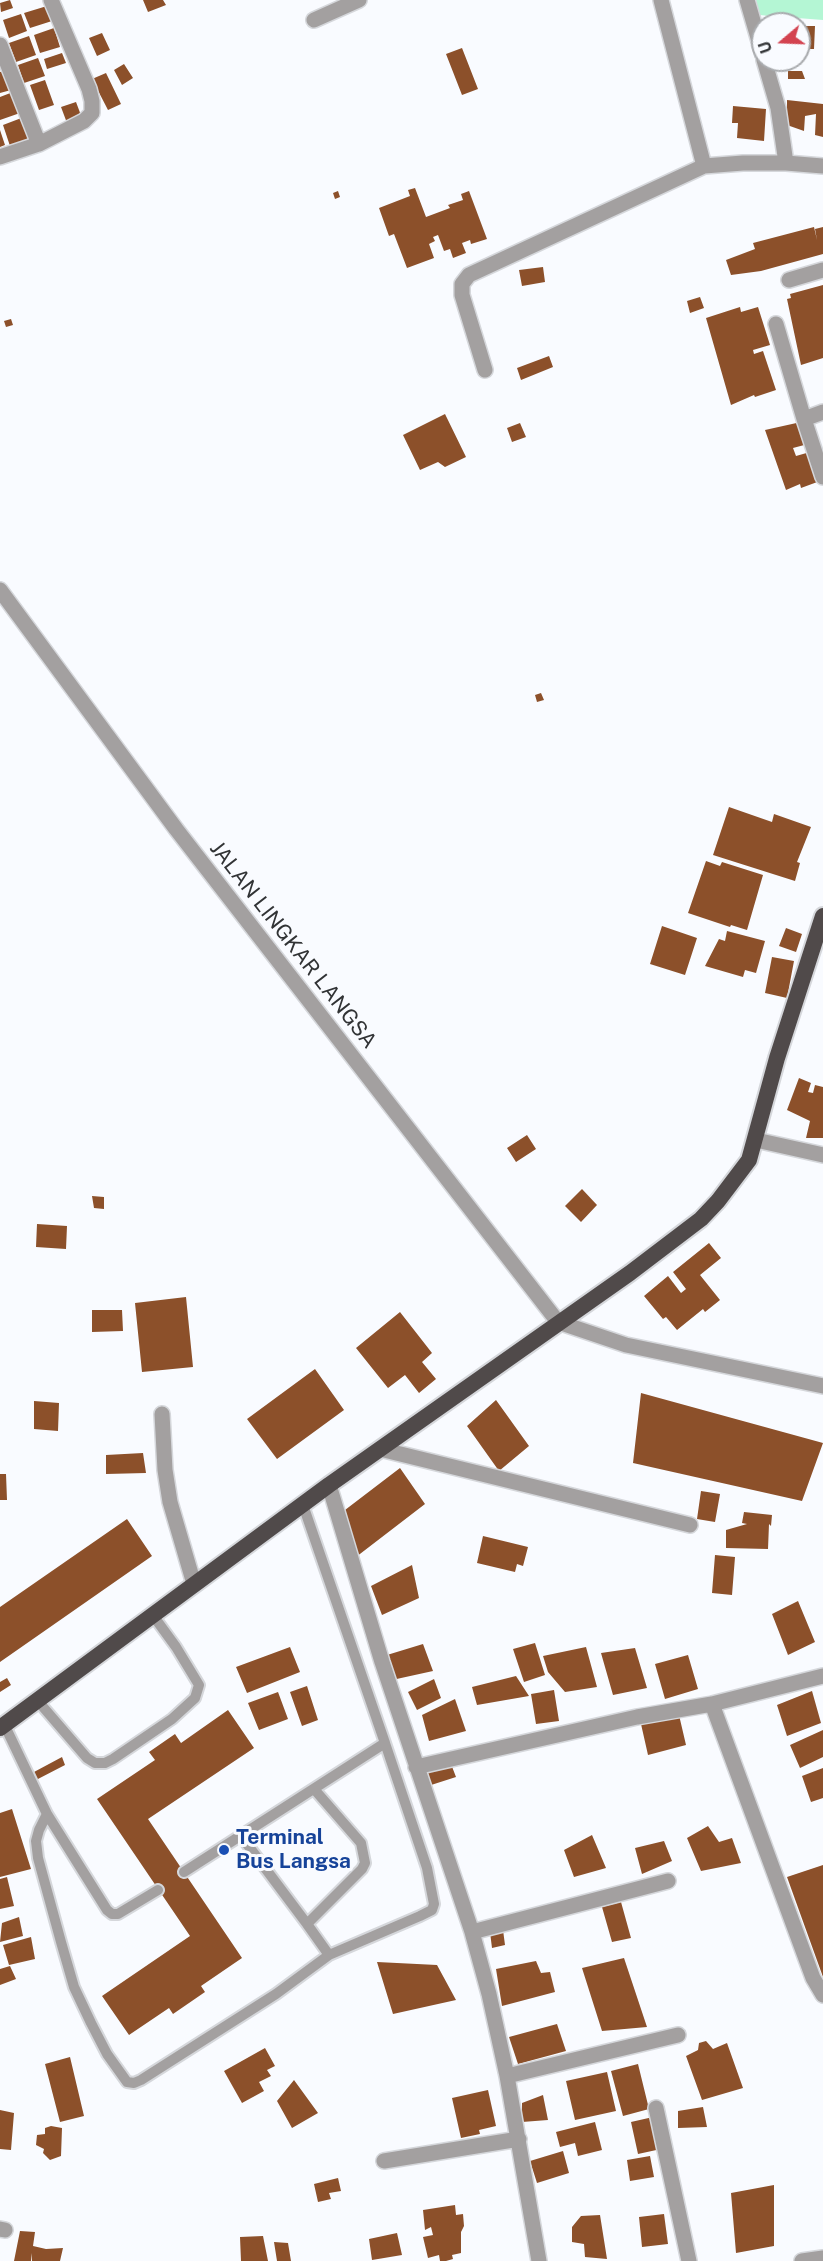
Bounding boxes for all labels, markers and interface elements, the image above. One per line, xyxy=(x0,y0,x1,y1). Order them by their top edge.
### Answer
north arrow xyxy=(751,12,811,72)
text: U xyxy=(755,39,776,56)
street label: JALAN LINGKAR LANGSA xyxy=(204,836,382,1054)
place label: Terminal Bus Langsa xyxy=(236,1825,351,1875)
marker: Terminal Bus Langsa xyxy=(217,1843,231,1857)

